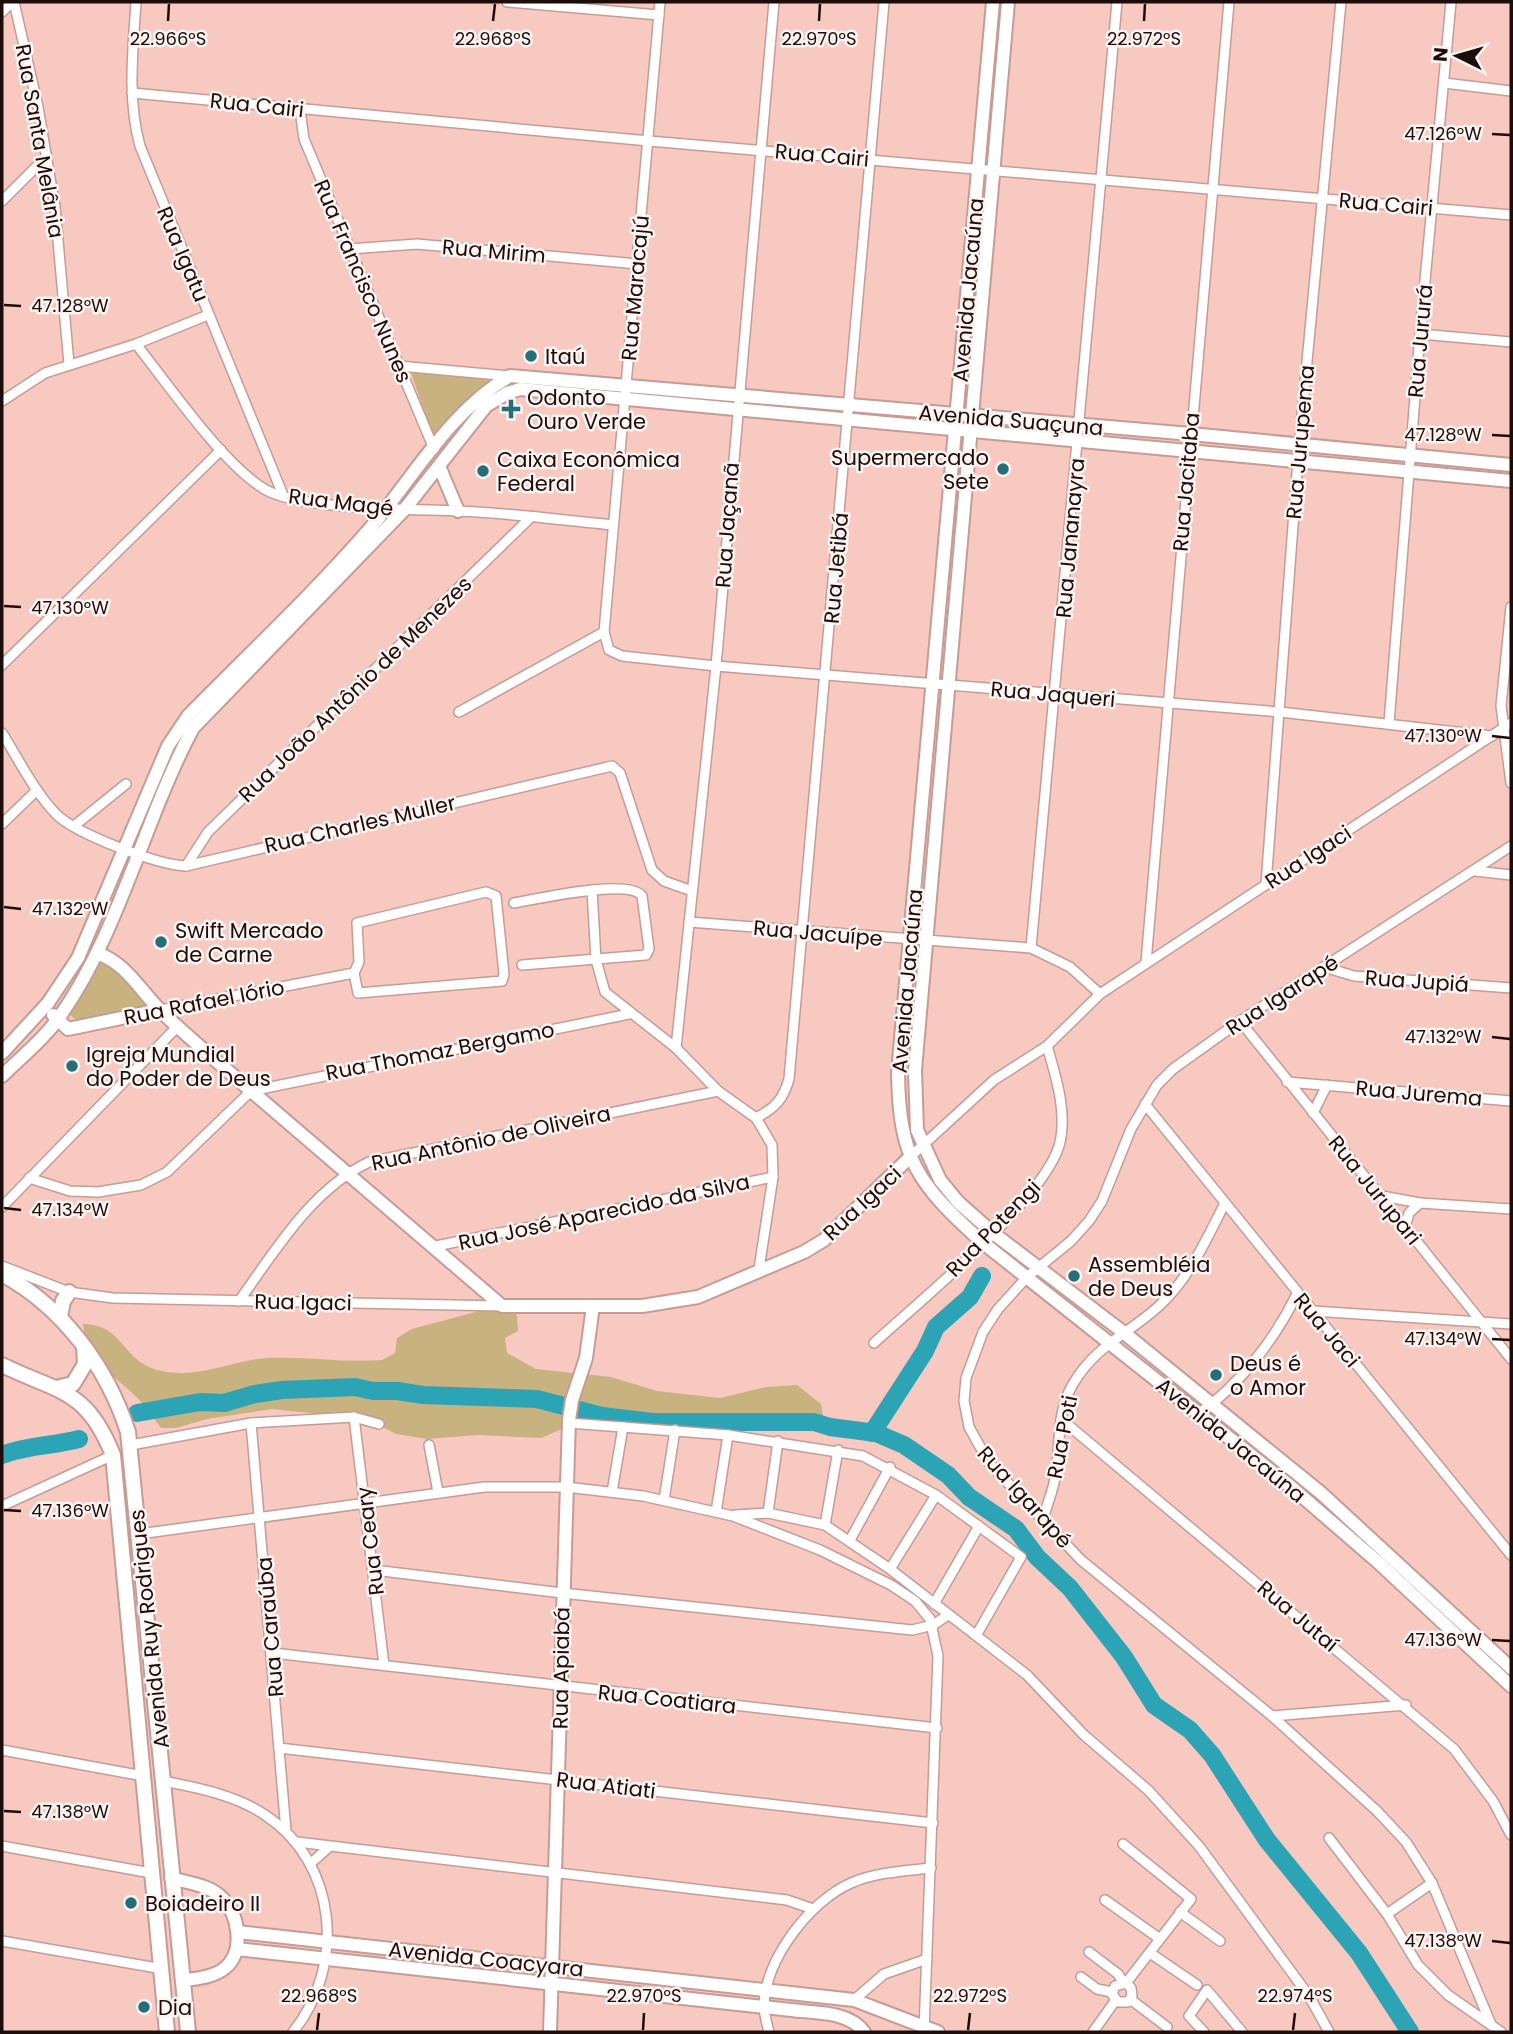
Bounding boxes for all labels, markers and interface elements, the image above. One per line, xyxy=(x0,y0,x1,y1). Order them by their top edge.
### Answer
north arrow xyxy=(1422,21,1492,91)
text: 22.966°S xyxy=(130,26,206,51)
text: 22.968°S xyxy=(455,26,531,51)
text: 22.970°S xyxy=(782,26,856,51)
text: 22.972°S xyxy=(1107,26,1181,51)
street label: Rua Santa Melânia xyxy=(9,42,71,240)
text: N xyxy=(1426,46,1455,63)
street label: Rua Cairi xyxy=(208,86,306,124)
text: 47.126°W xyxy=(1404,121,1482,146)
street label: Rua Cairi xyxy=(774,136,870,174)
street label: Rua Francisco Nunes xyxy=(307,175,419,387)
street label: Rua Cairi xyxy=(1338,185,1434,223)
street label: Avenida Jacaúna xyxy=(945,197,991,383)
street label: Rua Igatu xyxy=(150,202,216,306)
street label: Rua Maracajú xyxy=(614,214,656,362)
street label: Rua Mirim xyxy=(441,232,547,270)
street label: Rua Jururá xyxy=(1401,283,1439,399)
text: 47.128°W xyxy=(31,293,109,318)
place label: Itaú xyxy=(545,342,585,371)
marker: Itaú xyxy=(523,348,539,364)
street label: Rua Jurupema xyxy=(1279,364,1321,520)
place label: Odonto Ouro Verde xyxy=(527,383,646,436)
street label: Avenida Suaçuna xyxy=(917,397,1105,443)
marker: Odonto Ouro Verde xyxy=(501,399,521,419)
street label: Rua Jacitaba xyxy=(1165,411,1207,553)
text: 47.128°W xyxy=(1404,422,1482,447)
place label: Supermercado Sete xyxy=(831,443,989,496)
place label: Caixa Econômica Federal xyxy=(497,445,680,498)
street label: Rua Jananayra xyxy=(1049,457,1091,619)
street label: Rua Jaçanã xyxy=(708,461,746,589)
marker: Supermercado Sete xyxy=(995,461,1011,477)
marker: Caixa Econômica Federal xyxy=(475,463,491,479)
street label: Rua Magé xyxy=(287,481,395,523)
street label: Rua Jetibá xyxy=(817,511,855,625)
street label: Rua João Antônio de Menezes xyxy=(232,569,478,809)
text: 47.130°W xyxy=(31,595,109,620)
street label: Rua Jaqueri xyxy=(989,674,1117,714)
text: 47.130°W xyxy=(1404,723,1482,748)
street label: Rua Charles Muller xyxy=(262,788,458,860)
street label: Rua Igaci xyxy=(1259,818,1357,896)
street label: Avenida Jacaúna xyxy=(884,888,930,1074)
text: 47.132°W xyxy=(32,896,109,921)
street label: Rua Jacuípe xyxy=(752,913,884,953)
place label: Swift Mercado de Carne xyxy=(175,916,323,969)
marker: Swift Mercado de Carne xyxy=(153,934,169,950)
street label: Rua Igarapé xyxy=(1220,948,1344,1042)
street label: Rua Jupiá xyxy=(1364,963,1470,999)
street label: Rua Rafael Iório xyxy=(121,972,287,1032)
street label: Rua Thomaz Bergamo xyxy=(323,1015,557,1087)
text: 47.132°W xyxy=(1405,1024,1482,1049)
place label: Igreja Mundial do Poder de Deus xyxy=(86,1040,271,1093)
marker: Igreja Mundial do Poder de Deus xyxy=(64,1058,80,1074)
street label: Rua Jurema xyxy=(1354,1073,1484,1113)
street label: Rua Antônio de Oliveira xyxy=(369,1098,613,1178)
street label: Rua Jurupari xyxy=(1322,1129,1428,1251)
street label: Rua Igaci xyxy=(816,1159,908,1247)
street label: Rua José Aparecido da Silva xyxy=(456,1167,752,1257)
street label: Rua Potengi xyxy=(939,1173,1047,1283)
text: 47.134°W xyxy=(31,1197,109,1222)
place label: Assembléia de Deus xyxy=(1088,1250,1210,1303)
marker: Assembléia de Deus xyxy=(1066,1268,1082,1284)
street label: Rua Jaci xyxy=(1287,1286,1367,1374)
street label: Rua Igaci xyxy=(254,1287,352,1317)
text: 47.134°W xyxy=(1404,1326,1482,1351)
place label: Deus é o Amor xyxy=(1230,1349,1306,1402)
marker: Deus é o Amor xyxy=(1208,1367,1224,1383)
street label: Avenida Jacaúna xyxy=(1150,1371,1312,1509)
street label: Rua Poti xyxy=(1040,1393,1084,1481)
street label: Rua Igarapé xyxy=(971,1439,1079,1555)
street label: Rua Ceary xyxy=(349,1485,391,1597)
text: 47.136°W xyxy=(31,1498,109,1523)
street label: Avenida Ruy Rodrigues xyxy=(122,1508,176,1750)
street label: Rua Caraúba xyxy=(249,1556,291,1698)
street label: Rua Jutaí xyxy=(1251,1574,1345,1658)
street label: Rua Apiabá xyxy=(545,1607,577,1729)
text: 47.136°W xyxy=(1404,1627,1482,1652)
street label: Rua Coatiara xyxy=(596,1677,738,1721)
street label: Rua Atiati xyxy=(555,1765,657,1805)
text: 47.138°W xyxy=(31,1799,109,1824)
place label: Boiadeiro II xyxy=(145,1889,260,1918)
marker: Boiadeiro II xyxy=(123,1895,139,1911)
text: 47.138°W xyxy=(1404,1928,1482,1953)
street label: Avenida Coacyara xyxy=(387,1934,585,1984)
text: 22.968°S xyxy=(281,1983,357,2008)
text: 22.970°S xyxy=(607,1983,681,2008)
text: 22.972°S xyxy=(933,1983,1007,2008)
text: 22.974°S xyxy=(1258,1983,1332,2008)
place label: Dia xyxy=(158,1993,192,2022)
marker: Dia xyxy=(136,1999,152,2015)

